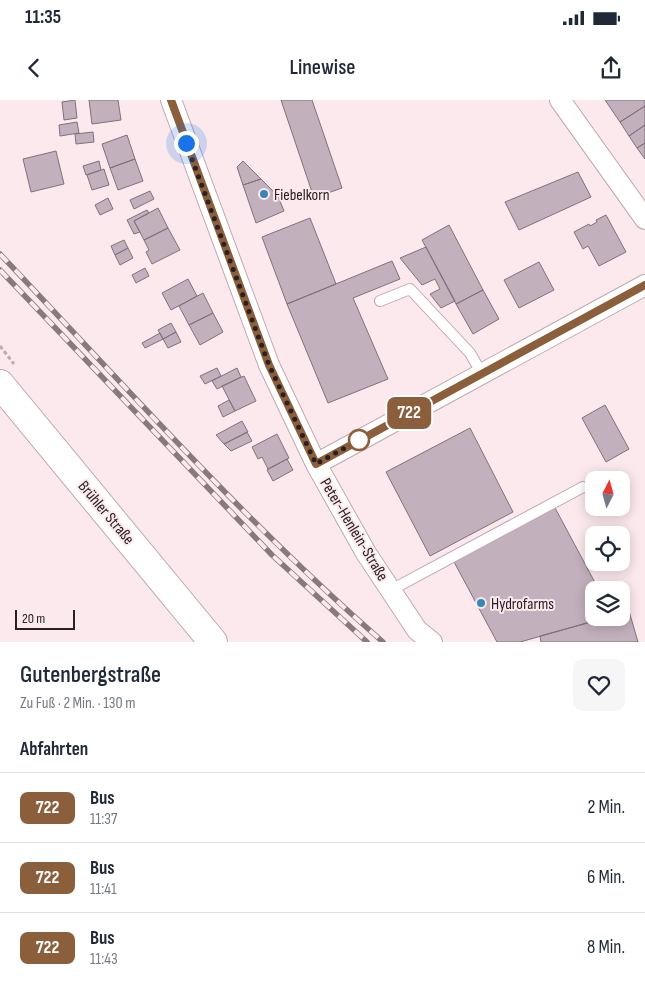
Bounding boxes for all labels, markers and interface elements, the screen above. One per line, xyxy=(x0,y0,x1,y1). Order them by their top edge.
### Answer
text: 11:35 xyxy=(25,6,61,29)
icon: back xyxy=(20,54,48,82)
text: Linewise xyxy=(289,54,356,81)
icon: share xyxy=(597,54,625,82)
your location xyxy=(174,131,199,156)
place label: Fiebelkorn xyxy=(274,186,330,205)
marker: Fiebelkorn xyxy=(258,188,270,200)
line badge: 722 xyxy=(380,397,438,429)
text: 722 xyxy=(397,402,421,423)
unlabelled marker xyxy=(348,429,370,451)
north arrow xyxy=(585,471,630,516)
map controls xyxy=(585,471,630,626)
street label: Peter-Henlein-Straße xyxy=(316,475,392,585)
street label: Brühler Straße xyxy=(74,477,138,549)
button: locate xyxy=(585,526,630,571)
button: layers xyxy=(585,581,630,626)
place label: Hydrofarms xyxy=(491,595,554,614)
marker: Hydrofarms xyxy=(475,597,487,609)
scale bar xyxy=(15,607,75,630)
text: 20 m xyxy=(22,610,45,627)
button: heart xyxy=(573,659,625,711)
text: Gutenbergstraße xyxy=(20,660,161,689)
text: Zu Fuß · 2 Min. · 130 m xyxy=(20,694,135,713)
text: Abfahrten xyxy=(20,738,88,761)
text: Bus xyxy=(90,787,115,810)
text: 2 Min. xyxy=(588,796,625,819)
text: 722 xyxy=(36,797,59,818)
text: 11:37 xyxy=(90,810,117,829)
text: Bus xyxy=(90,857,115,880)
text: 6 Min. xyxy=(587,866,625,889)
text: 722 xyxy=(36,867,59,888)
text: 11:41 xyxy=(90,880,117,899)
text: Bus xyxy=(90,927,115,950)
text: 8 Min. xyxy=(587,936,625,959)
text: 722 xyxy=(36,937,59,958)
text: 11:43 xyxy=(90,950,118,969)

